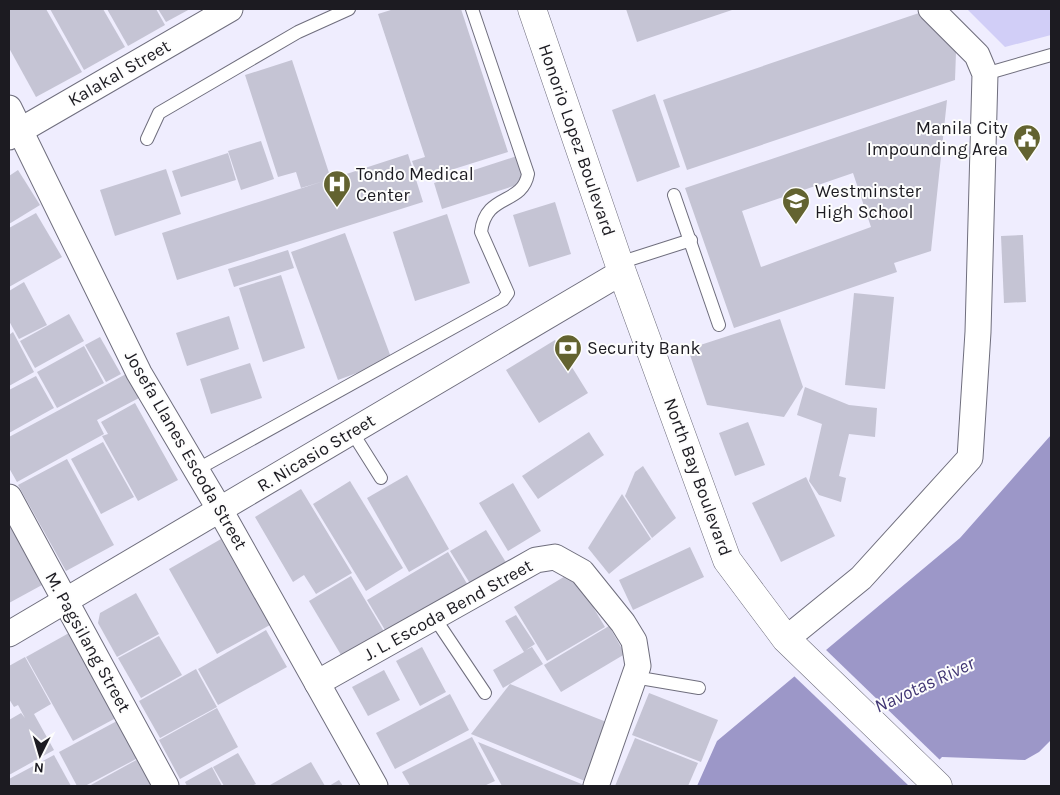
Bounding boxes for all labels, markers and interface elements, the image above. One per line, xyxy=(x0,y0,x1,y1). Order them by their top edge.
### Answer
street label: Kalakal Street xyxy=(64,35,174,111)
street label: Honorio Lopez Boulevard xyxy=(534,41,620,239)
place label: Manila City Impounding Area xyxy=(867,117,1009,160)
public building icon: Manila City Impounding Area xyxy=(1012,123,1042,162)
place label: Tondo Medical Center xyxy=(356,163,474,206)
hospital icon: Tondo Medical Center xyxy=(322,169,352,208)
place label: Westminster High School xyxy=(815,180,922,223)
school or university icon: Westminster High School xyxy=(781,186,811,225)
bank icon: Security Bank xyxy=(553,333,583,372)
place label: Security Bank xyxy=(587,337,701,359)
street label: Josefa Llanes Escoda Street xyxy=(120,346,252,554)
street label: North Bay Boulevard xyxy=(659,395,737,559)
street label: R. Nicasio Street xyxy=(253,409,379,497)
street label: J. L. Escoda Bend Street xyxy=(360,554,537,666)
street label: M. Pagsilang Street xyxy=(40,568,136,716)
water label: Navotas River xyxy=(871,652,979,718)
north arrow xyxy=(15,730,65,780)
text: N xyxy=(33,759,45,776)

